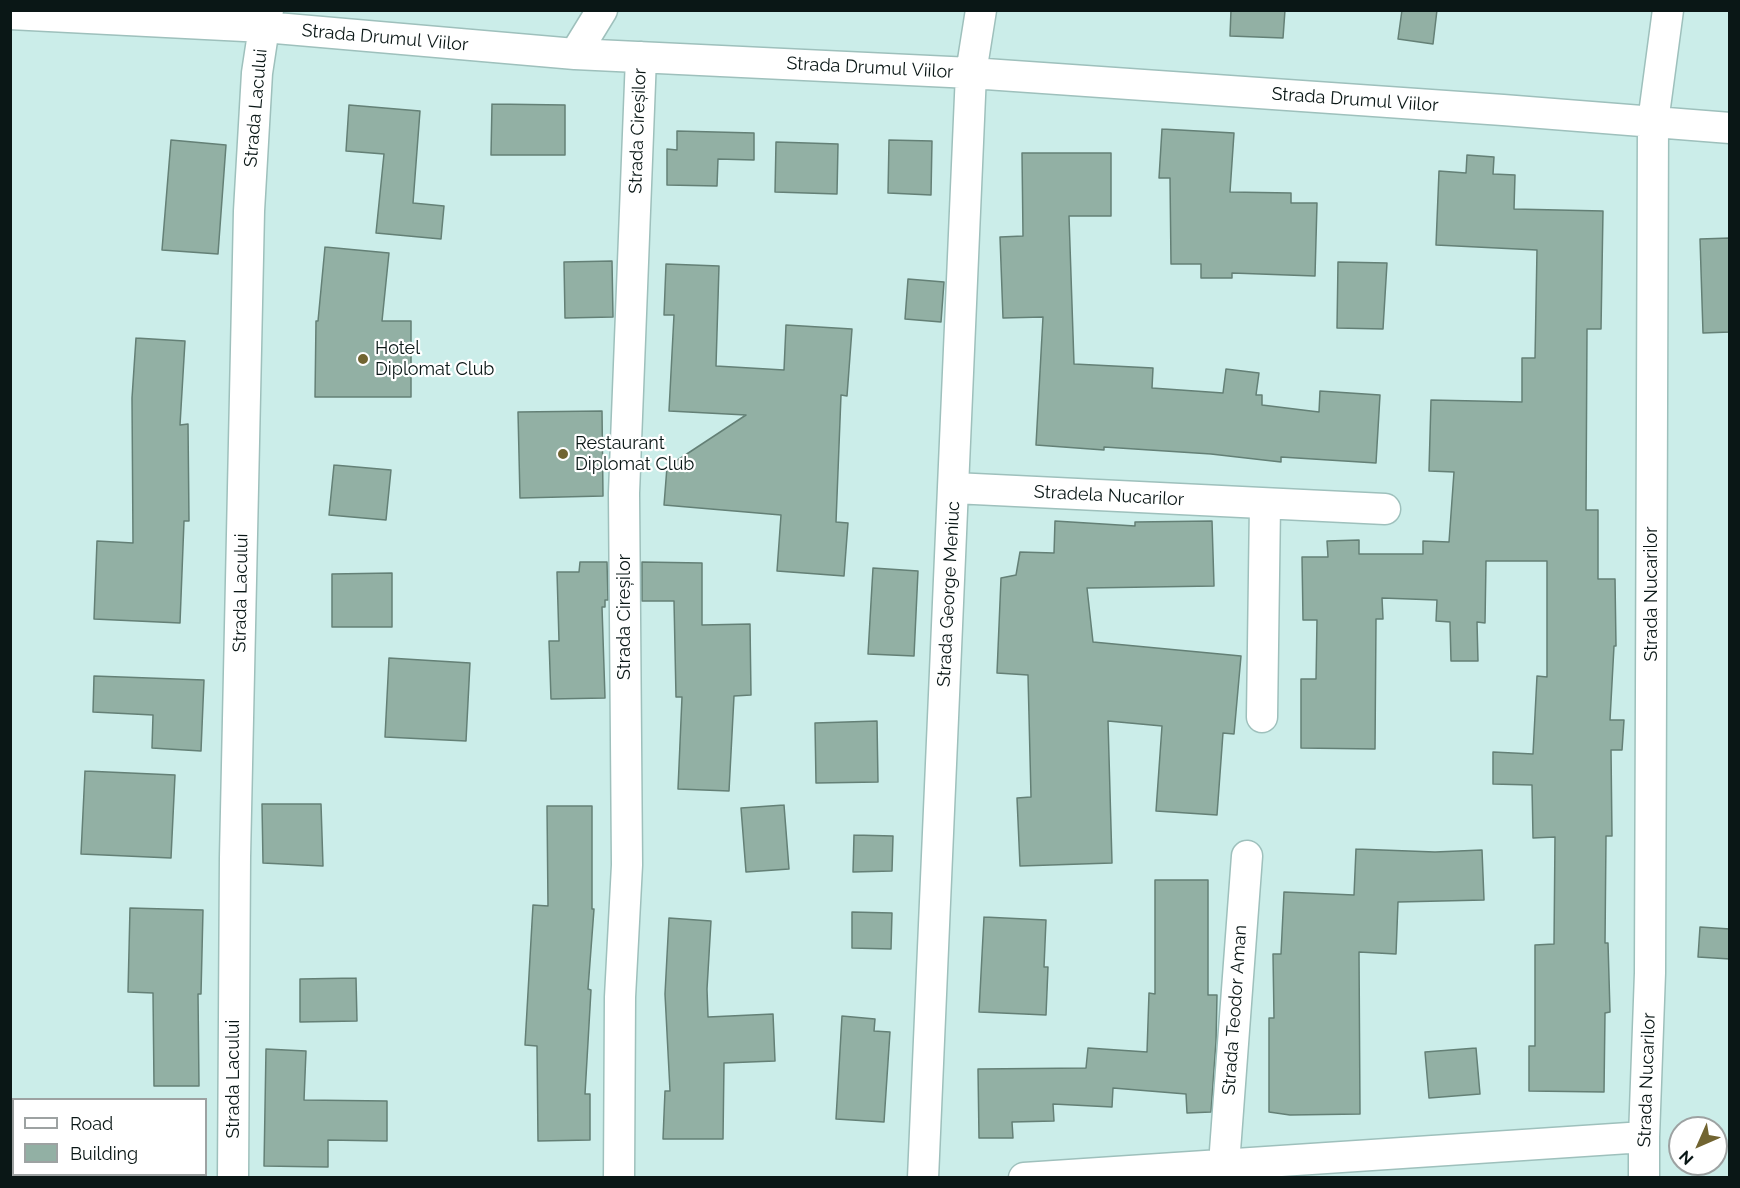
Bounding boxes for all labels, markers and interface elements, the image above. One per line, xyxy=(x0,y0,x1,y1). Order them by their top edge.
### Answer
street label: Strada Drumul Viilor xyxy=(301,20,469,56)
street label: Strada Lacului xyxy=(240,48,272,168)
street label: Strada Drumul Viilor xyxy=(786,53,954,83)
street label: Strada Cireșilor xyxy=(625,68,651,194)
street label: Strada Drumul Viilor xyxy=(1271,83,1439,117)
place label: Hotel Diplomat Club xyxy=(375,338,494,380)
marker: Hotel Diplomat Club xyxy=(356,352,370,366)
place label: Restaurant Diplomat Club xyxy=(575,433,694,476)
marker: Restaurant Diplomat Club xyxy=(556,447,570,461)
street label: Stradela Nucarilor xyxy=(1033,481,1185,511)
street label: Strada George Meniuc xyxy=(933,500,965,688)
street label: Strada Nucarilor xyxy=(1641,527,1663,661)
street label: Strada Lacului xyxy=(229,533,253,653)
street label: Strada Cireșilor xyxy=(614,554,636,680)
street label: Strada Teodor Aman xyxy=(1218,924,1252,1096)
street label: Strada Nucarilor xyxy=(1634,1012,1660,1148)
street label: Strada Lacului xyxy=(223,1020,245,1138)
legend xyxy=(12,1098,207,1176)
text: Road xyxy=(70,1113,113,1134)
north arrow xyxy=(1668,1116,1728,1176)
text: Building xyxy=(70,1143,138,1164)
text: N xyxy=(1675,1147,1697,1169)

